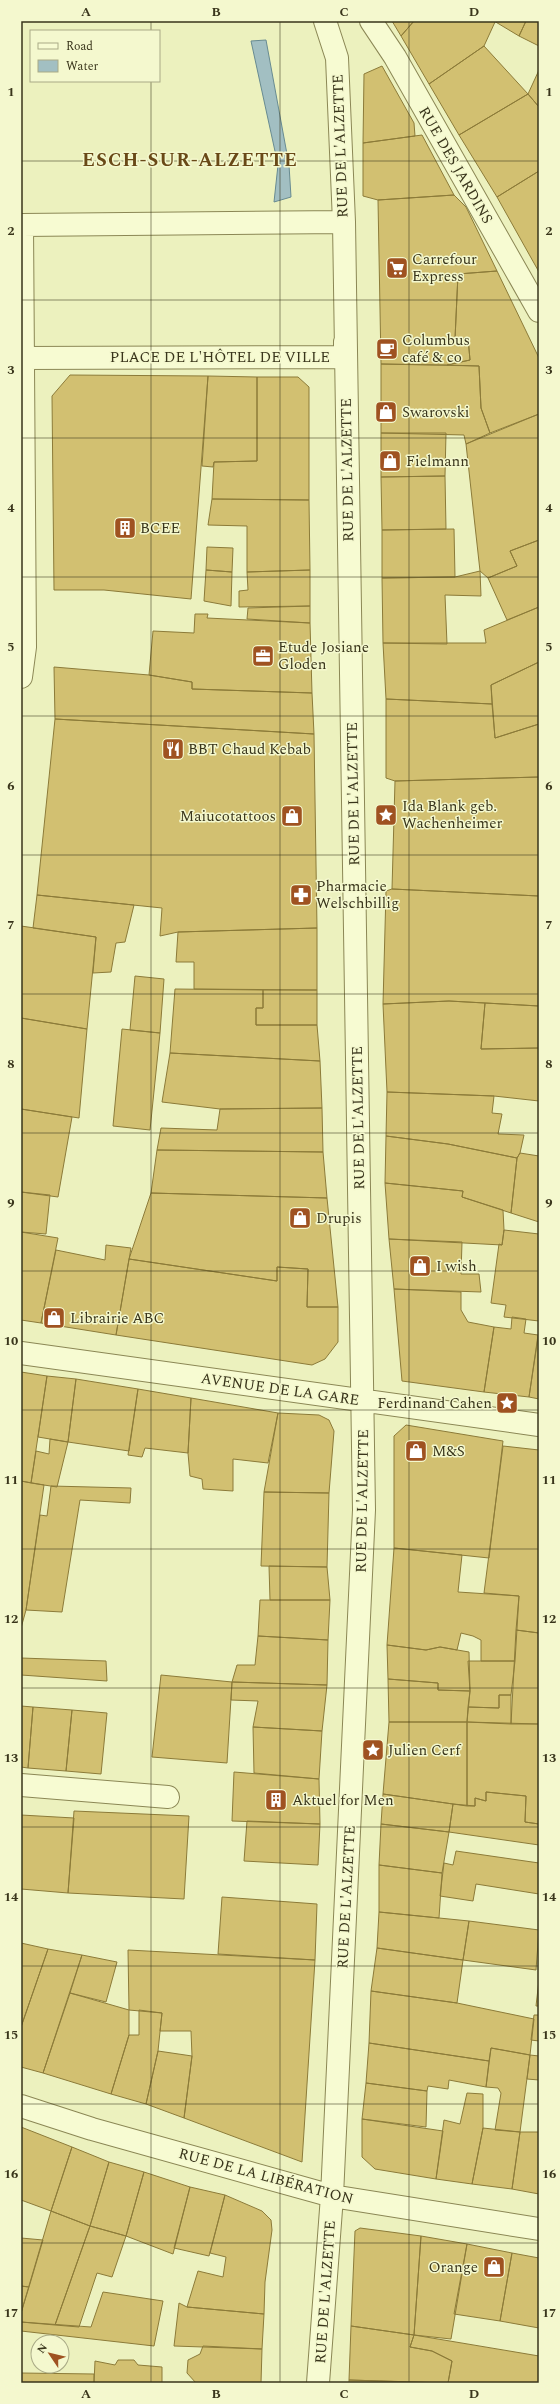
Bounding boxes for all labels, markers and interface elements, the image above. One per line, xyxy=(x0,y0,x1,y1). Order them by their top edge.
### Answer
text: A xyxy=(81,2,91,22)
text: B xyxy=(211,2,221,22)
text: C xyxy=(339,2,349,22)
text: D xyxy=(469,2,479,22)
legend xyxy=(30,30,160,82)
text: Road xyxy=(66,37,93,56)
text: Water xyxy=(66,57,98,76)
street label: RUE DE L'ALZETTE xyxy=(326,74,355,218)
text: 1 xyxy=(7,82,15,102)
text: 1 xyxy=(545,82,553,102)
street label: RUE DES JARDINS xyxy=(413,102,499,228)
district label: ESCH-SUR-ALZETTE xyxy=(82,146,298,175)
text: 2 xyxy=(7,221,15,241)
text: 2 xyxy=(545,221,553,241)
place label: Carrefour Express xyxy=(412,248,477,288)
supermarket icon: Carrefour Express xyxy=(384,255,410,281)
place label: Columbus café & co xyxy=(402,329,470,369)
cafe icon: Columbus café & co xyxy=(374,336,400,362)
street label: PLACE DE L'HÔTEL DE VILLE xyxy=(110,346,330,369)
text: 3 xyxy=(7,360,15,380)
text: 3 xyxy=(545,360,553,380)
street label: RUE DE L'ALZETTE xyxy=(335,398,360,542)
shop icon: Swarovski xyxy=(373,399,399,425)
place label: Swarovski xyxy=(402,401,469,424)
shop icon: Fielmann xyxy=(377,448,403,474)
place label: Fielmann xyxy=(406,450,469,473)
text: 4 xyxy=(7,498,15,518)
text: 4 xyxy=(545,498,553,518)
building icon: BCEE xyxy=(112,515,138,541)
place label: BCEE xyxy=(140,517,180,540)
place label: Etude Josiane Gloden xyxy=(278,636,369,676)
text: 5 xyxy=(7,637,15,657)
text: 5 xyxy=(545,637,553,657)
office icon: Etude Josiane Gloden xyxy=(250,643,276,669)
street label: RUE DE L'ALZETTE xyxy=(341,722,366,866)
restaurant icon: BBT Chaud Kebab xyxy=(160,736,186,762)
place label: BBT Chaud Kebab xyxy=(188,738,311,761)
text: 6 xyxy=(7,776,15,796)
text: 6 xyxy=(545,776,553,796)
place label: Ida Blank geb. Wachenheimer xyxy=(402,795,503,835)
place icon: Ida Blank geb. Wachenheimer xyxy=(373,802,399,828)
shop icon: Maiucotattoos xyxy=(279,803,305,829)
place label: Maiucotattoos xyxy=(180,805,276,828)
place label: Pharmacie Welschbillig xyxy=(316,875,399,915)
pharmacy icon: Pharmacie Welschbillig xyxy=(288,882,314,908)
text: 7 xyxy=(7,915,15,935)
text: 7 xyxy=(545,915,553,935)
street label: RUE DE L'ALZETTE xyxy=(346,1046,371,1190)
text: 8 xyxy=(7,1054,15,1074)
text: 8 xyxy=(545,1054,553,1074)
text: 9 xyxy=(7,1193,15,1213)
text: 9 xyxy=(545,1193,553,1213)
shop icon: Drupis xyxy=(287,1205,313,1231)
place label: Drupis xyxy=(316,1207,362,1230)
shop icon: I wish xyxy=(407,1253,433,1279)
place label: I wish xyxy=(436,1255,477,1278)
shop icon: Librairie ABC xyxy=(41,1305,67,1331)
place label: Librairie ABC xyxy=(70,1307,164,1330)
text: 10 xyxy=(4,1331,18,1351)
text: 10 xyxy=(542,1331,556,1351)
street label: AVENUE DE LA GARE xyxy=(199,1367,361,1412)
place icon: Ferdinand Cahen xyxy=(494,1390,520,1416)
place label: Ferdinand Cahen xyxy=(377,1392,492,1415)
street label: RUE DE L'ALZETTE xyxy=(350,1429,375,1573)
shop icon: M&S xyxy=(403,1438,429,1464)
place label: M&S xyxy=(432,1440,465,1463)
text: 11 xyxy=(4,1470,18,1490)
text: 11 xyxy=(542,1470,556,1490)
text: 12 xyxy=(4,1609,18,1629)
text: 12 xyxy=(542,1609,556,1629)
place icon: Julien Cerf xyxy=(360,1737,386,1763)
place label: Julien Cerf xyxy=(388,1739,462,1762)
text: 13 xyxy=(4,1748,18,1768)
text: 13 xyxy=(542,1748,556,1768)
building icon: Aktuel for Men xyxy=(263,1787,289,1813)
place label: Aktuel for Men xyxy=(292,1789,394,1812)
street label: RUE DE L'ALZETTE xyxy=(331,1825,362,1969)
text: 14 xyxy=(4,1887,19,1907)
text: 14 xyxy=(542,1887,557,1907)
text: 15 xyxy=(4,2025,18,2045)
text: 15 xyxy=(542,2025,556,2045)
street label: RUE DE LA LIBÉRATION xyxy=(176,2142,356,2211)
text: 16 xyxy=(4,2164,18,2184)
text: 16 xyxy=(542,2164,556,2184)
street label: RUE DE L'ALZETTE xyxy=(309,2220,342,2365)
shop icon: Orange xyxy=(481,2254,507,2280)
place label: Orange xyxy=(428,2256,478,2279)
text: 17 xyxy=(4,2303,18,2323)
text: 17 xyxy=(542,2303,556,2323)
north arrow xyxy=(30,2334,70,2374)
text: N xyxy=(33,2340,52,2357)
text: A xyxy=(81,2384,91,2404)
text: B xyxy=(211,2384,221,2404)
text: C xyxy=(339,2384,349,2404)
text: D xyxy=(469,2384,479,2404)

